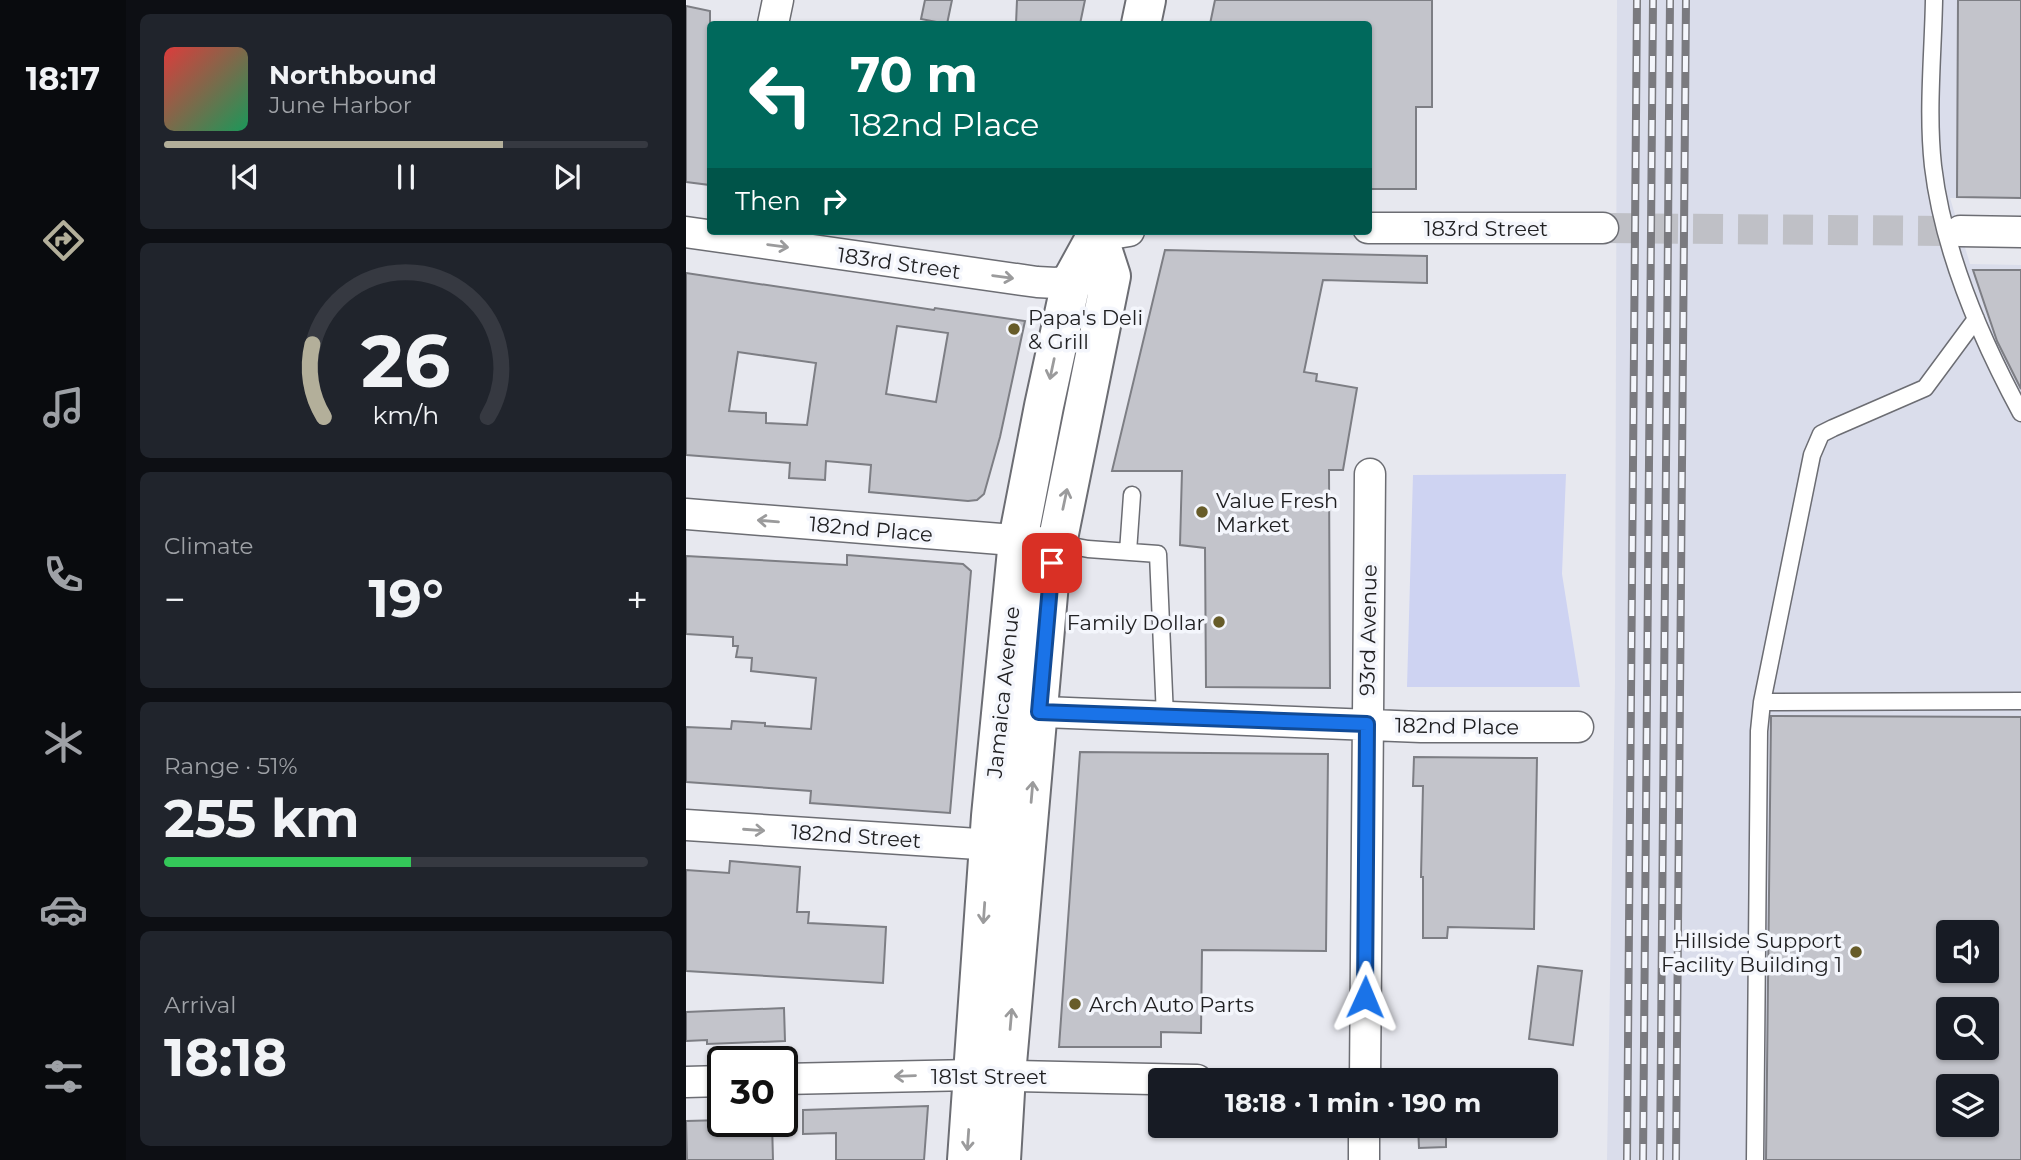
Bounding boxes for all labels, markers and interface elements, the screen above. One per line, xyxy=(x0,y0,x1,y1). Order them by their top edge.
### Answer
text: 70 m xyxy=(850,45,978,104)
icon: left xyxy=(735,49,826,140)
text: 18:17 xyxy=(26,59,100,98)
text: Northbound xyxy=(269,59,437,91)
text: June Harbor xyxy=(269,91,412,119)
text: 182nd Place xyxy=(850,105,1039,144)
icon: previous xyxy=(226,158,264,196)
icon: pause xyxy=(387,158,425,196)
icon: next xyxy=(548,158,586,196)
icon: right xyxy=(815,182,853,220)
text: Then xyxy=(735,185,801,217)
icon: directions xyxy=(39,216,88,265)
street label: 183rd Street xyxy=(1424,216,1548,241)
one-way arrow xyxy=(766,240,789,253)
street label: 183rd Street xyxy=(836,242,962,284)
one-way arrow xyxy=(991,271,1014,284)
place label: Papa's Deli & Grill xyxy=(1028,305,1143,354)
text: 26 xyxy=(361,317,451,405)
marker: Papa's Deli & Grill xyxy=(1006,321,1022,337)
one-way arrow xyxy=(1044,357,1058,380)
icon: music xyxy=(39,383,88,432)
text: km/h xyxy=(373,400,439,430)
one-way arrow xyxy=(1059,488,1073,511)
place label: Value Fresh Market xyxy=(1216,488,1338,537)
marker: Value Fresh Market xyxy=(1194,504,1210,520)
street label: 182nd Place xyxy=(808,511,934,547)
one-way arrow xyxy=(756,514,779,527)
text: Climate xyxy=(164,532,253,560)
pin xyxy=(1022,533,1082,593)
icon: arrive xyxy=(1033,544,1071,582)
icon: phone xyxy=(39,550,88,599)
street label: 93rd Avenue xyxy=(1354,564,1382,696)
text: 19° xyxy=(368,567,444,630)
text: − xyxy=(164,576,186,623)
text: + xyxy=(626,576,648,623)
street label: Jamaica Avenue xyxy=(981,605,1024,780)
place label: Family Dollar xyxy=(1067,610,1205,635)
marker: Family Dollar xyxy=(1211,614,1227,630)
street label: 182nd Place xyxy=(1395,712,1519,740)
icon: climate xyxy=(39,718,88,767)
text: Range · 51% xyxy=(164,752,298,780)
one-way arrow xyxy=(1025,781,1038,804)
text: 255 km xyxy=(164,787,359,850)
street label: 182nd Street xyxy=(790,819,922,853)
one-way arrow xyxy=(742,823,765,836)
icon: car xyxy=(39,885,88,934)
one-way arrow xyxy=(977,901,990,924)
map controls xyxy=(1936,920,1999,1137)
button: sound xyxy=(1936,920,1999,983)
place label: Hillside Support Facility Building 1 xyxy=(1661,928,1842,977)
marker: Hillside Support Facility Building 1 xyxy=(1848,944,1864,960)
position arrow xyxy=(1328,960,1402,1034)
text: Arrival xyxy=(164,991,237,1019)
place label: Arch Auto Parts xyxy=(1089,992,1254,1017)
marker: Arch Auto Parts xyxy=(1067,996,1083,1012)
button: search xyxy=(1936,997,1999,1060)
one-way arrow xyxy=(1005,1008,1018,1030)
text: 18:18 xyxy=(164,1026,287,1089)
speed limit sign: 30 xyxy=(707,1046,798,1137)
icon: filters xyxy=(39,1052,88,1101)
street label: 181st Street xyxy=(931,1064,1047,1089)
one-way arrow xyxy=(893,1069,916,1083)
button: layers xyxy=(1936,1074,1999,1137)
text: 18:18 · 1 min · 190 m xyxy=(1225,1087,1481,1119)
one-way arrow xyxy=(961,1128,974,1151)

